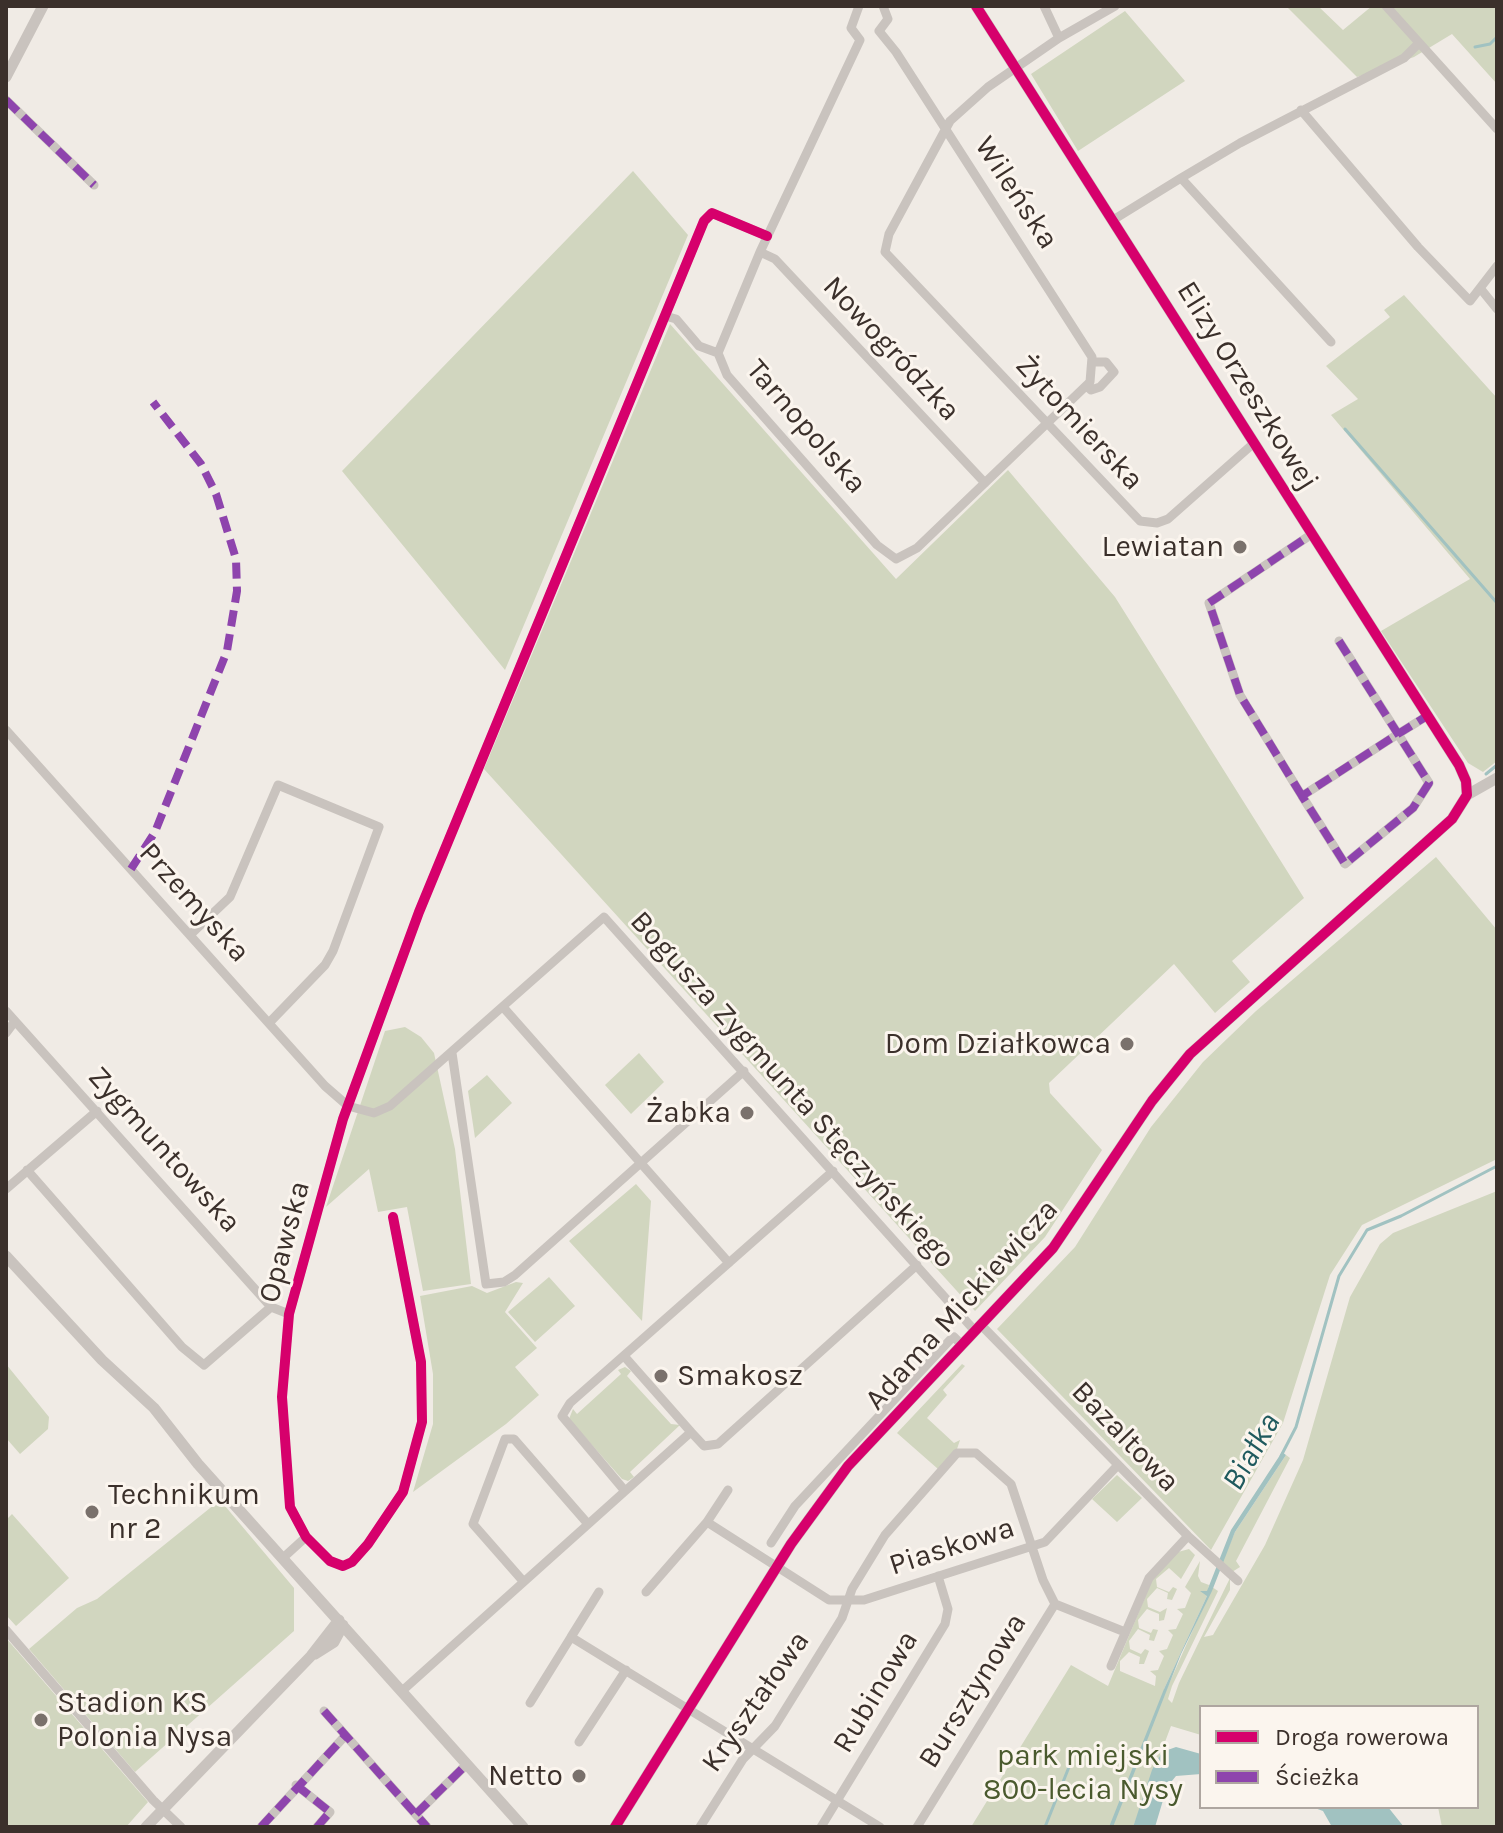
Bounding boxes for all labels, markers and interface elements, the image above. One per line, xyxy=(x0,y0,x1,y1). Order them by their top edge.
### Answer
street label: Wileńska xyxy=(966,130,1066,256)
street label: Nowogródzka xyxy=(815,269,967,429)
street label: Elizy Orzeszkowej xyxy=(1168,275,1326,497)
street label: Żytomierska xyxy=(1007,348,1151,498)
street label: Tarnopolska xyxy=(738,353,874,501)
place label: Lewiatan xyxy=(1101,529,1224,565)
marker: Lewiatan xyxy=(1231,538,1249,556)
street label: Przemyska xyxy=(131,836,257,970)
street label: Bogusza Zygmunta Stęczyńskiego xyxy=(622,904,962,1276)
place label: Dom Działkowca xyxy=(885,1026,1111,1062)
marker: Dom Działkowca xyxy=(1118,1035,1136,1053)
street label: Zygmuntowska xyxy=(80,1059,248,1241)
place label: Żabka xyxy=(646,1095,731,1131)
marker: Żabka xyxy=(738,1104,756,1122)
street label: Opawska xyxy=(252,1177,318,1307)
street label: Adama Mickiewicza xyxy=(858,1192,1066,1418)
place label: Smakosz xyxy=(677,1358,803,1394)
marker: Smakosz xyxy=(652,1367,670,1385)
street label: Bazaltowa xyxy=(1063,1374,1187,1500)
water label: Białka xyxy=(1215,1406,1289,1498)
place label: Technikum nr 2 xyxy=(108,1477,260,1548)
marker: Technikum nr 2 xyxy=(83,1503,101,1521)
street label: Piaskowa xyxy=(885,1510,1019,1584)
street label: Bursztynowa xyxy=(911,1607,1035,1775)
street label: Rubinowa xyxy=(826,1624,926,1760)
street label: Kryształowa xyxy=(694,1625,818,1779)
place label: Stadion KS Polonia Nysa xyxy=(57,1685,232,1756)
legend xyxy=(1199,1705,1479,1809)
marker: Stadion KS Polonia Nysa xyxy=(32,1711,50,1729)
text: Droga rowerowa xyxy=(1275,1723,1449,1751)
park label: park miejski 800-lecia Nysy xyxy=(983,1738,1183,1808)
place label: Netto xyxy=(488,1758,563,1794)
text: Ścieżka xyxy=(1275,1763,1360,1791)
marker: Netto xyxy=(570,1767,588,1785)

